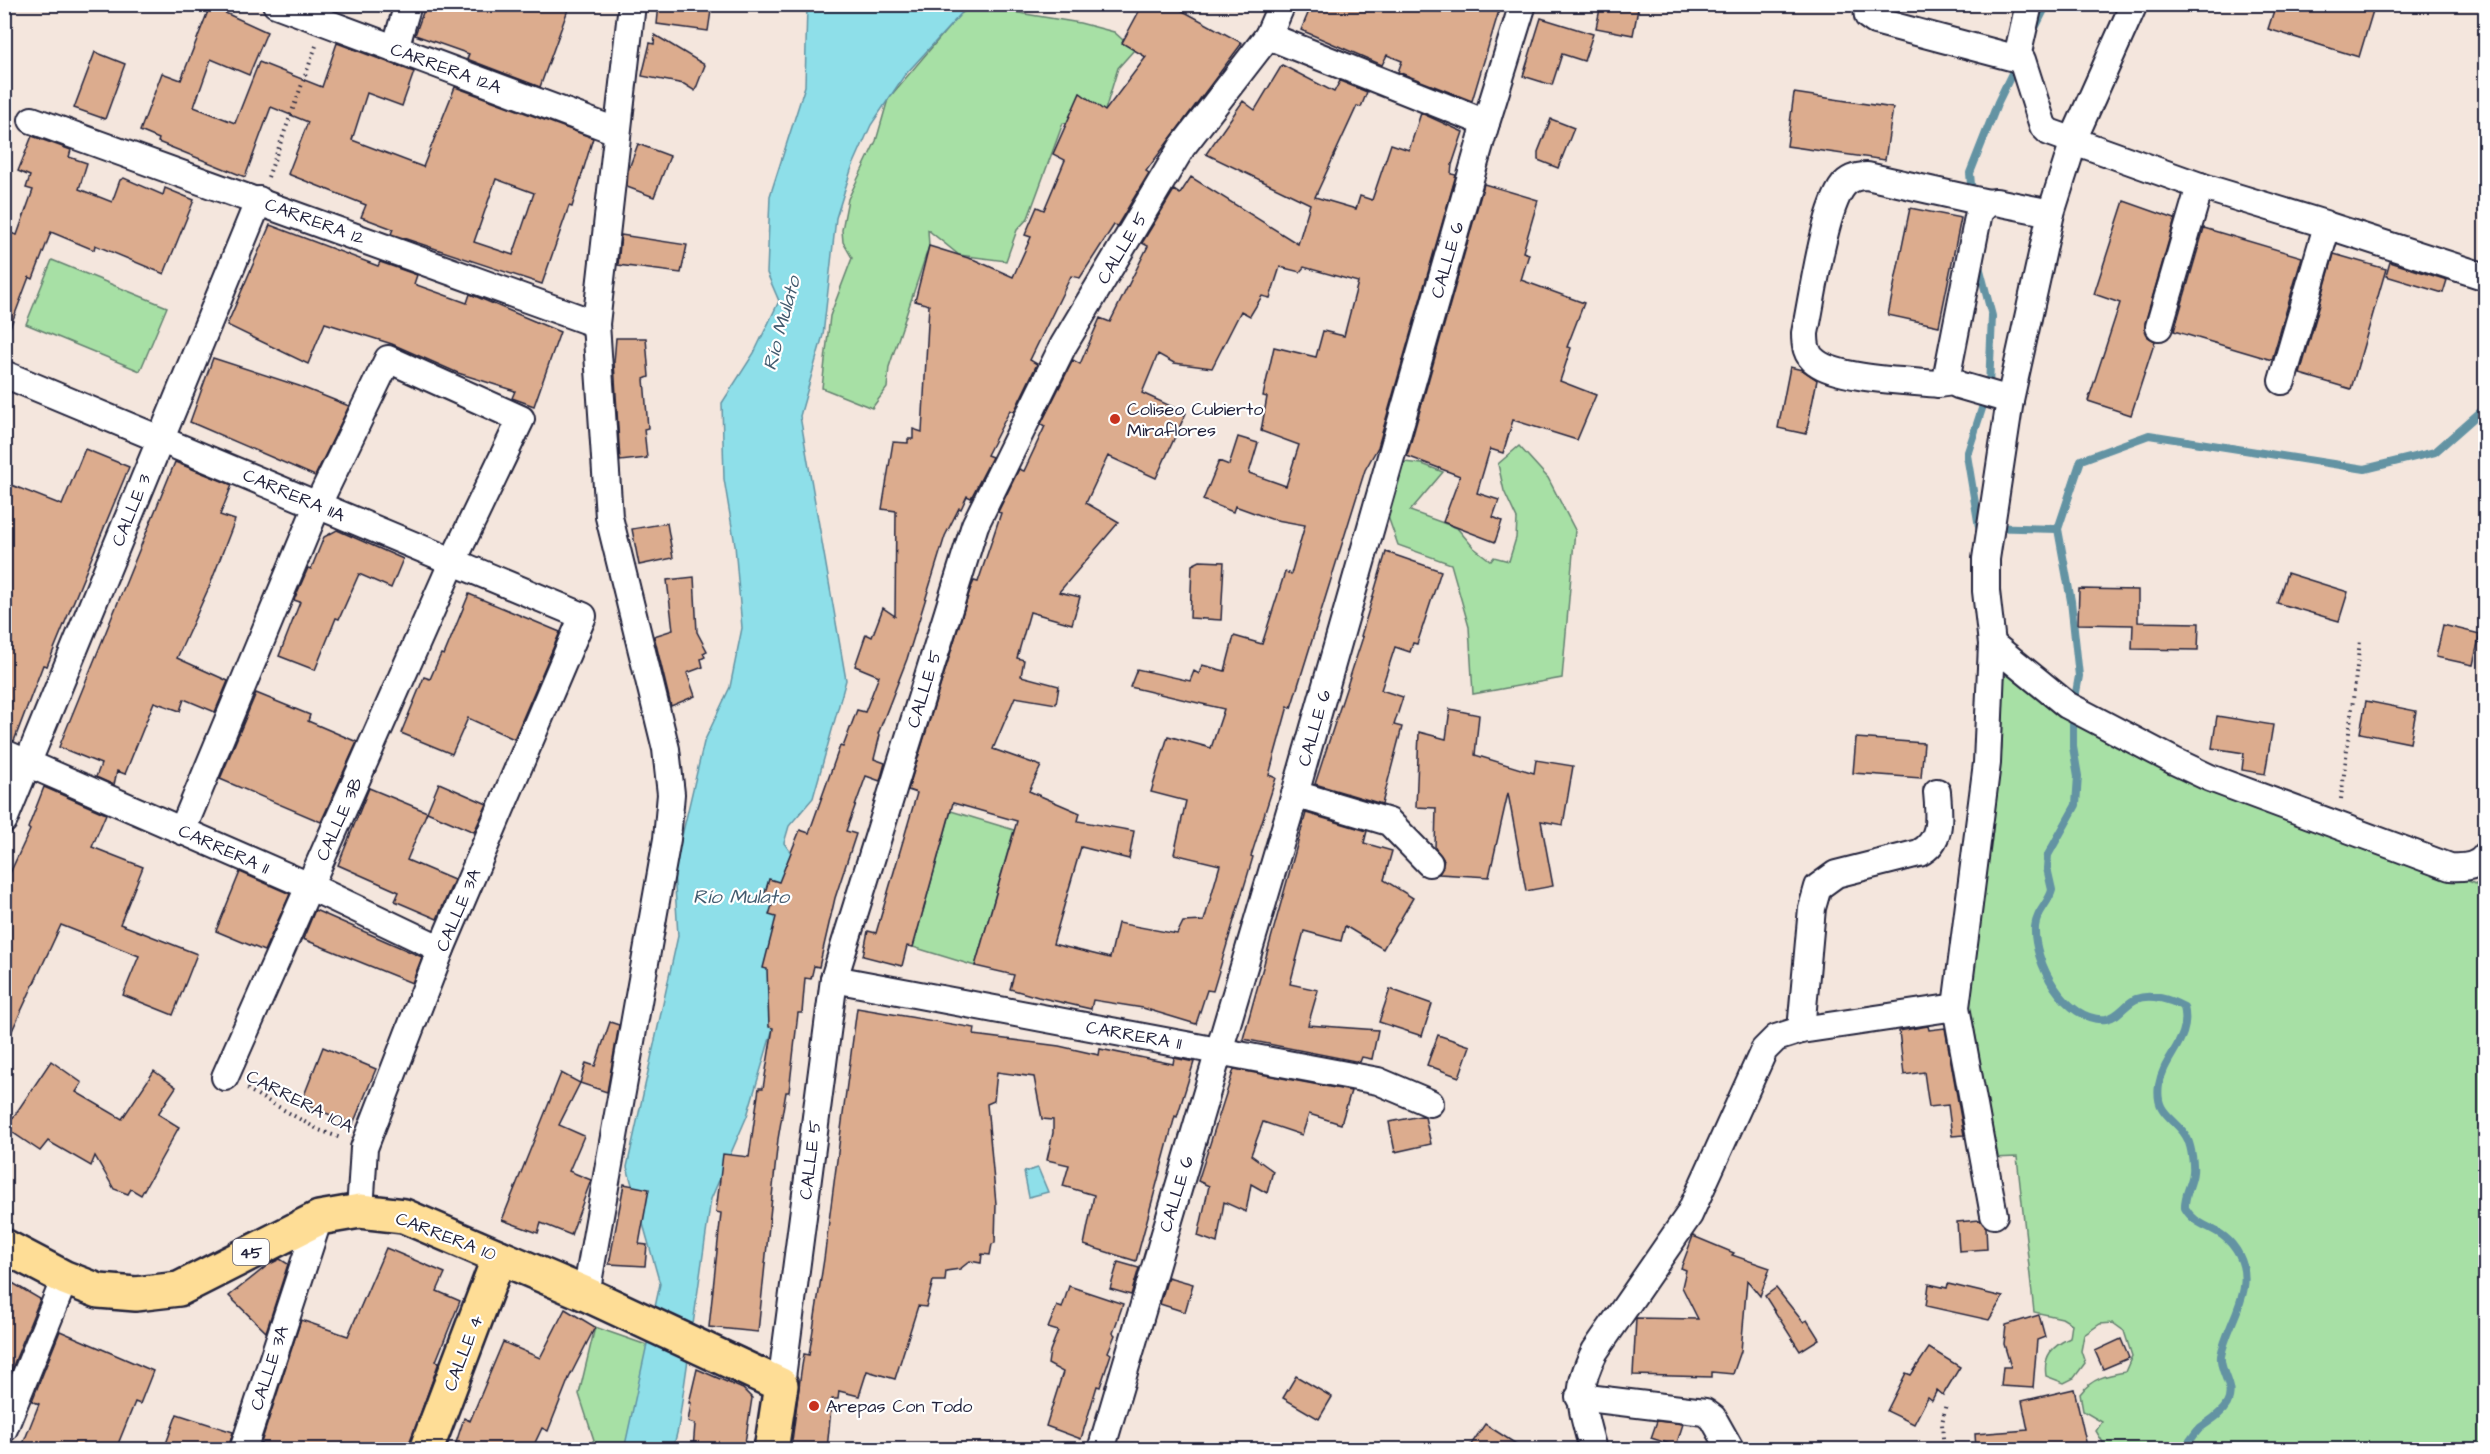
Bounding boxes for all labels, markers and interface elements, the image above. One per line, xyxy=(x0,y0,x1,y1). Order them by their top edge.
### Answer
street label: CARRERA 12A xyxy=(387,37,505,100)
street label: CARRERA 12 xyxy=(261,192,369,251)
street label: CALLE 5 xyxy=(1091,207,1154,289)
street label: CALLE 6 xyxy=(1425,219,1470,301)
water label: Río Mulato xyxy=(756,272,808,373)
place label: Coliseo Cubierto Miraflores xyxy=(1127,397,1263,443)
marker: Coliseo Cubierto Miraflores xyxy=(1108,412,1122,426)
street label: CARRERA 11A xyxy=(239,463,349,528)
street label: CALLE 3 xyxy=(106,470,157,550)
street label: CALLE 5 xyxy=(901,647,948,731)
street label: CALLE 6 xyxy=(1292,687,1337,769)
street label: CALLE 3B xyxy=(310,773,369,865)
street label: CARRERA 11 xyxy=(175,818,273,881)
street label: CALLE 3A xyxy=(430,864,487,955)
water label: Río Mulato xyxy=(693,883,791,911)
street label: CARRERA 11 xyxy=(1084,1015,1184,1056)
street label: CARRERA 10A xyxy=(242,1064,358,1139)
street label: CALLE 5 xyxy=(793,1119,828,1201)
street label: CALLE 6 xyxy=(1153,1153,1200,1235)
street label: CARRERA 10 xyxy=(392,1206,500,1267)
road number: 45 xyxy=(233,1239,269,1265)
street label: CALLE 4 xyxy=(438,1312,489,1395)
street label: CALLE 3A xyxy=(244,1322,295,1414)
place label: Arepas Con Todo xyxy=(826,1394,972,1419)
marker: Arepas Con Todo xyxy=(807,1399,821,1413)

